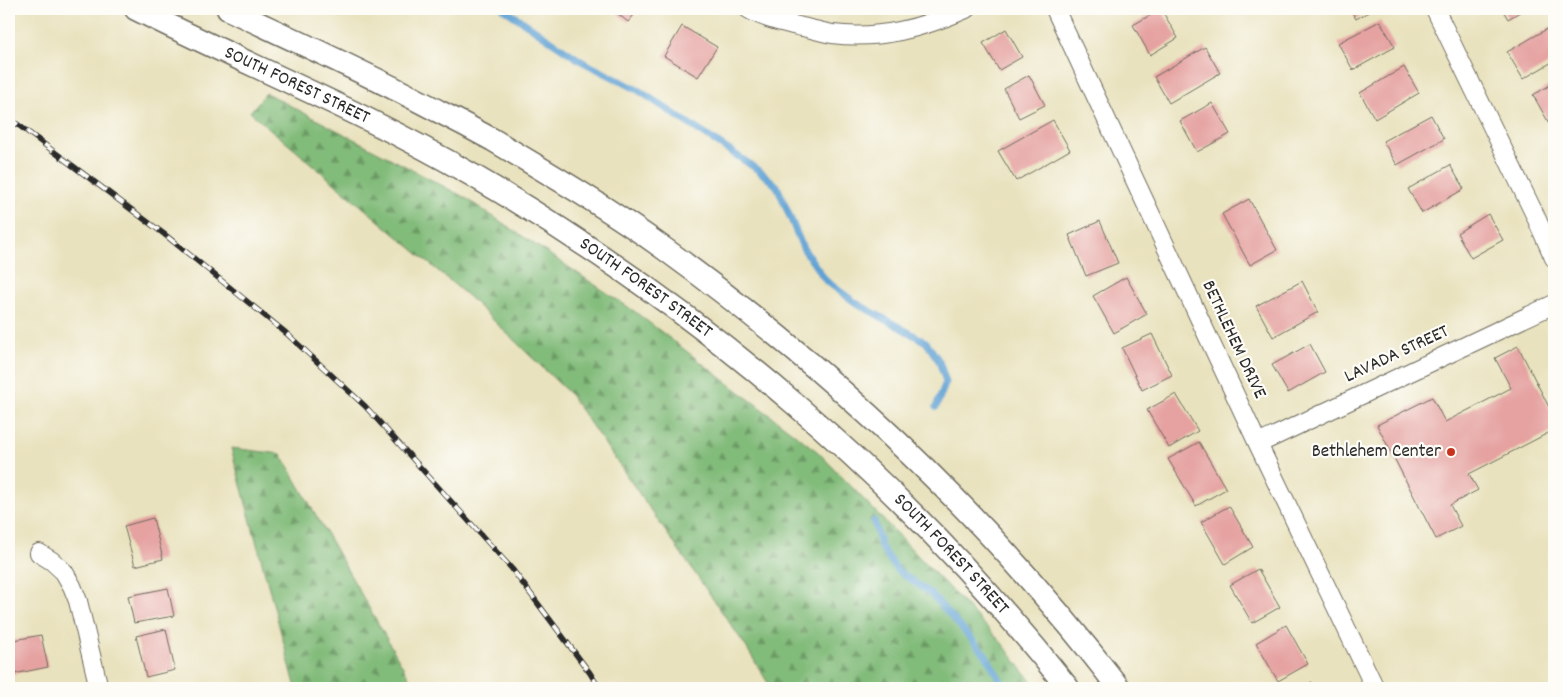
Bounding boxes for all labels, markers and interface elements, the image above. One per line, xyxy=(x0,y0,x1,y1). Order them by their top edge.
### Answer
street label: SOUTH FOREST STREET xyxy=(219,40,374,132)
street label: SOUTH FOREST STREET xyxy=(573,231,718,345)
street label: BETHLEHEM DRIVE xyxy=(1194,276,1272,404)
street label: LAVADA STREET xyxy=(1340,319,1454,391)
place label: Bethlehem Center xyxy=(1312,439,1441,466)
marker: Bethlehem Center xyxy=(1445,446,1457,458)
street label: SOUTH FOREST STREET xyxy=(887,488,1015,621)

